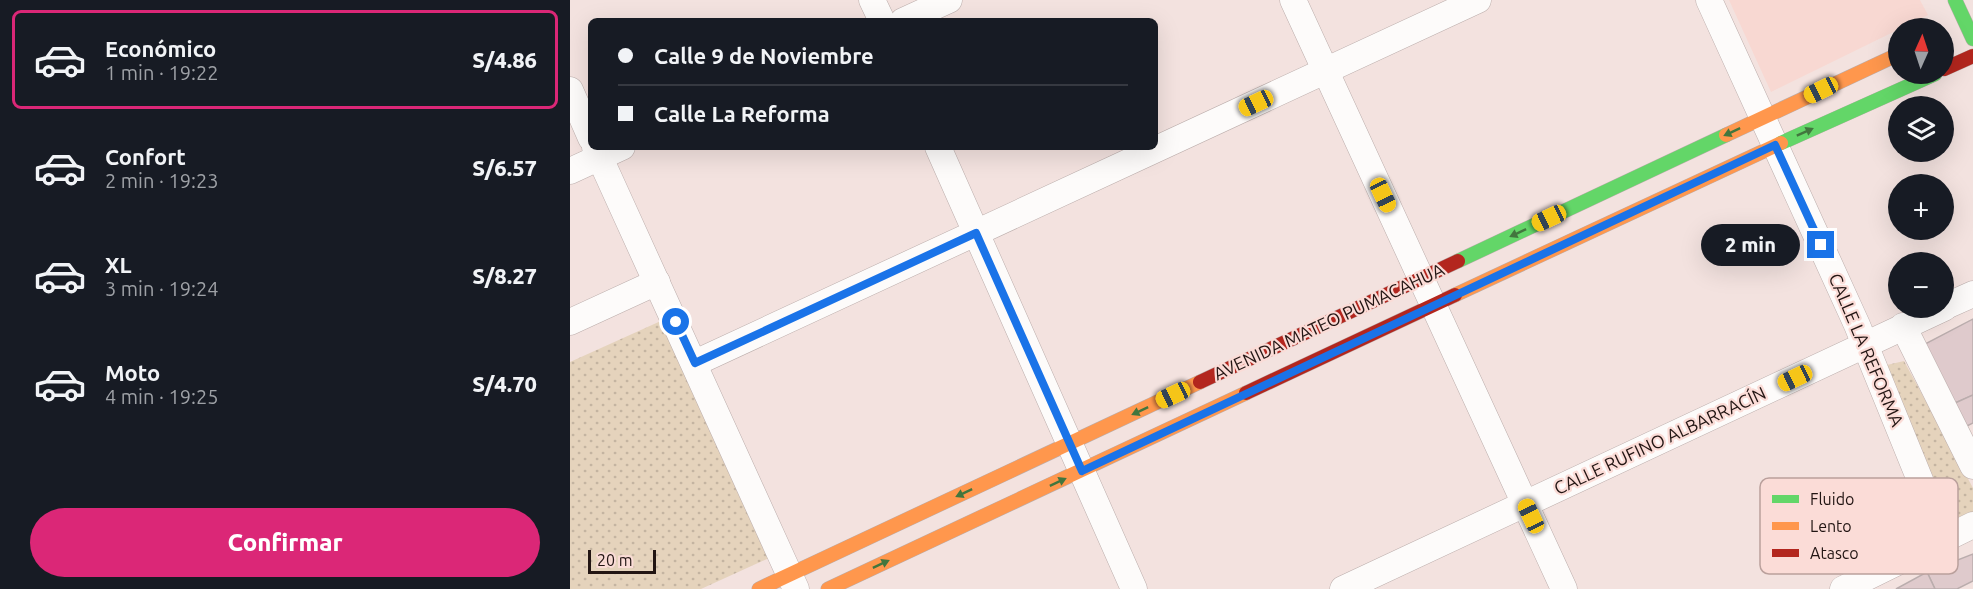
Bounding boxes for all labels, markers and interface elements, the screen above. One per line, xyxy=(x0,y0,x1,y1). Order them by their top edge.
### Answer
north arrow xyxy=(1888,18,1954,84)
map controls xyxy=(1888,18,1954,318)
icon: car xyxy=(33,33,87,87)
text: Económico xyxy=(105,36,216,61)
text: Calle 9 de Noviembre xyxy=(654,43,874,68)
text: S/4.86 xyxy=(472,47,537,72)
text: 1 min · 19:22 xyxy=(105,61,219,84)
car xyxy=(1801,74,1841,106)
car xyxy=(1236,87,1276,119)
button: layers xyxy=(1888,96,1954,162)
text: Calle La Reforma xyxy=(654,101,830,126)
one-way arrow xyxy=(1796,127,1814,137)
one-way arrow xyxy=(1724,128,1741,137)
icon: car xyxy=(33,141,87,195)
text: Confort xyxy=(105,144,186,169)
text: S/6.57 xyxy=(472,155,537,180)
text: 2 min · 19:23 xyxy=(105,169,219,192)
button: + xyxy=(1888,174,1954,240)
car xyxy=(1367,175,1399,215)
car xyxy=(1529,202,1569,234)
callout: 2 min xyxy=(1701,224,1800,266)
one-way arrow xyxy=(1509,229,1526,238)
route end xyxy=(1807,231,1834,258)
text: 2 min xyxy=(1725,233,1776,256)
icon: car xyxy=(33,249,87,303)
text: XL xyxy=(105,252,132,277)
button: − xyxy=(1888,252,1954,318)
street label: AVENIDA MATEO PUMACAHUA xyxy=(1210,259,1447,383)
text: S/8.27 xyxy=(472,263,537,288)
street label: CALLE LA REFORMA xyxy=(1826,270,1908,429)
text: 3 min · 19:24 xyxy=(105,277,219,300)
route start xyxy=(662,308,689,335)
icon: car xyxy=(33,357,87,411)
text: Moto xyxy=(105,360,160,385)
car xyxy=(1775,362,1815,394)
text: S/4.70 xyxy=(472,371,537,396)
car xyxy=(1153,379,1193,411)
street label: CALLE RUFINO ALBARRACÍN xyxy=(1550,381,1769,498)
text: 4 min · 19:25 xyxy=(105,385,219,408)
one-way arrow xyxy=(1132,406,1149,415)
one-way arrow xyxy=(1049,477,1066,486)
legend xyxy=(1760,478,1958,574)
one-way arrow xyxy=(955,489,972,498)
text: Fluido xyxy=(1810,490,1854,508)
car xyxy=(1515,496,1547,536)
button: Confirmar xyxy=(30,508,540,577)
text: Lento xyxy=(1810,517,1852,535)
text: Atasco xyxy=(1810,544,1859,562)
scale bar xyxy=(588,547,656,574)
text: 20 m xyxy=(597,551,633,569)
one-way arrow xyxy=(872,560,889,569)

